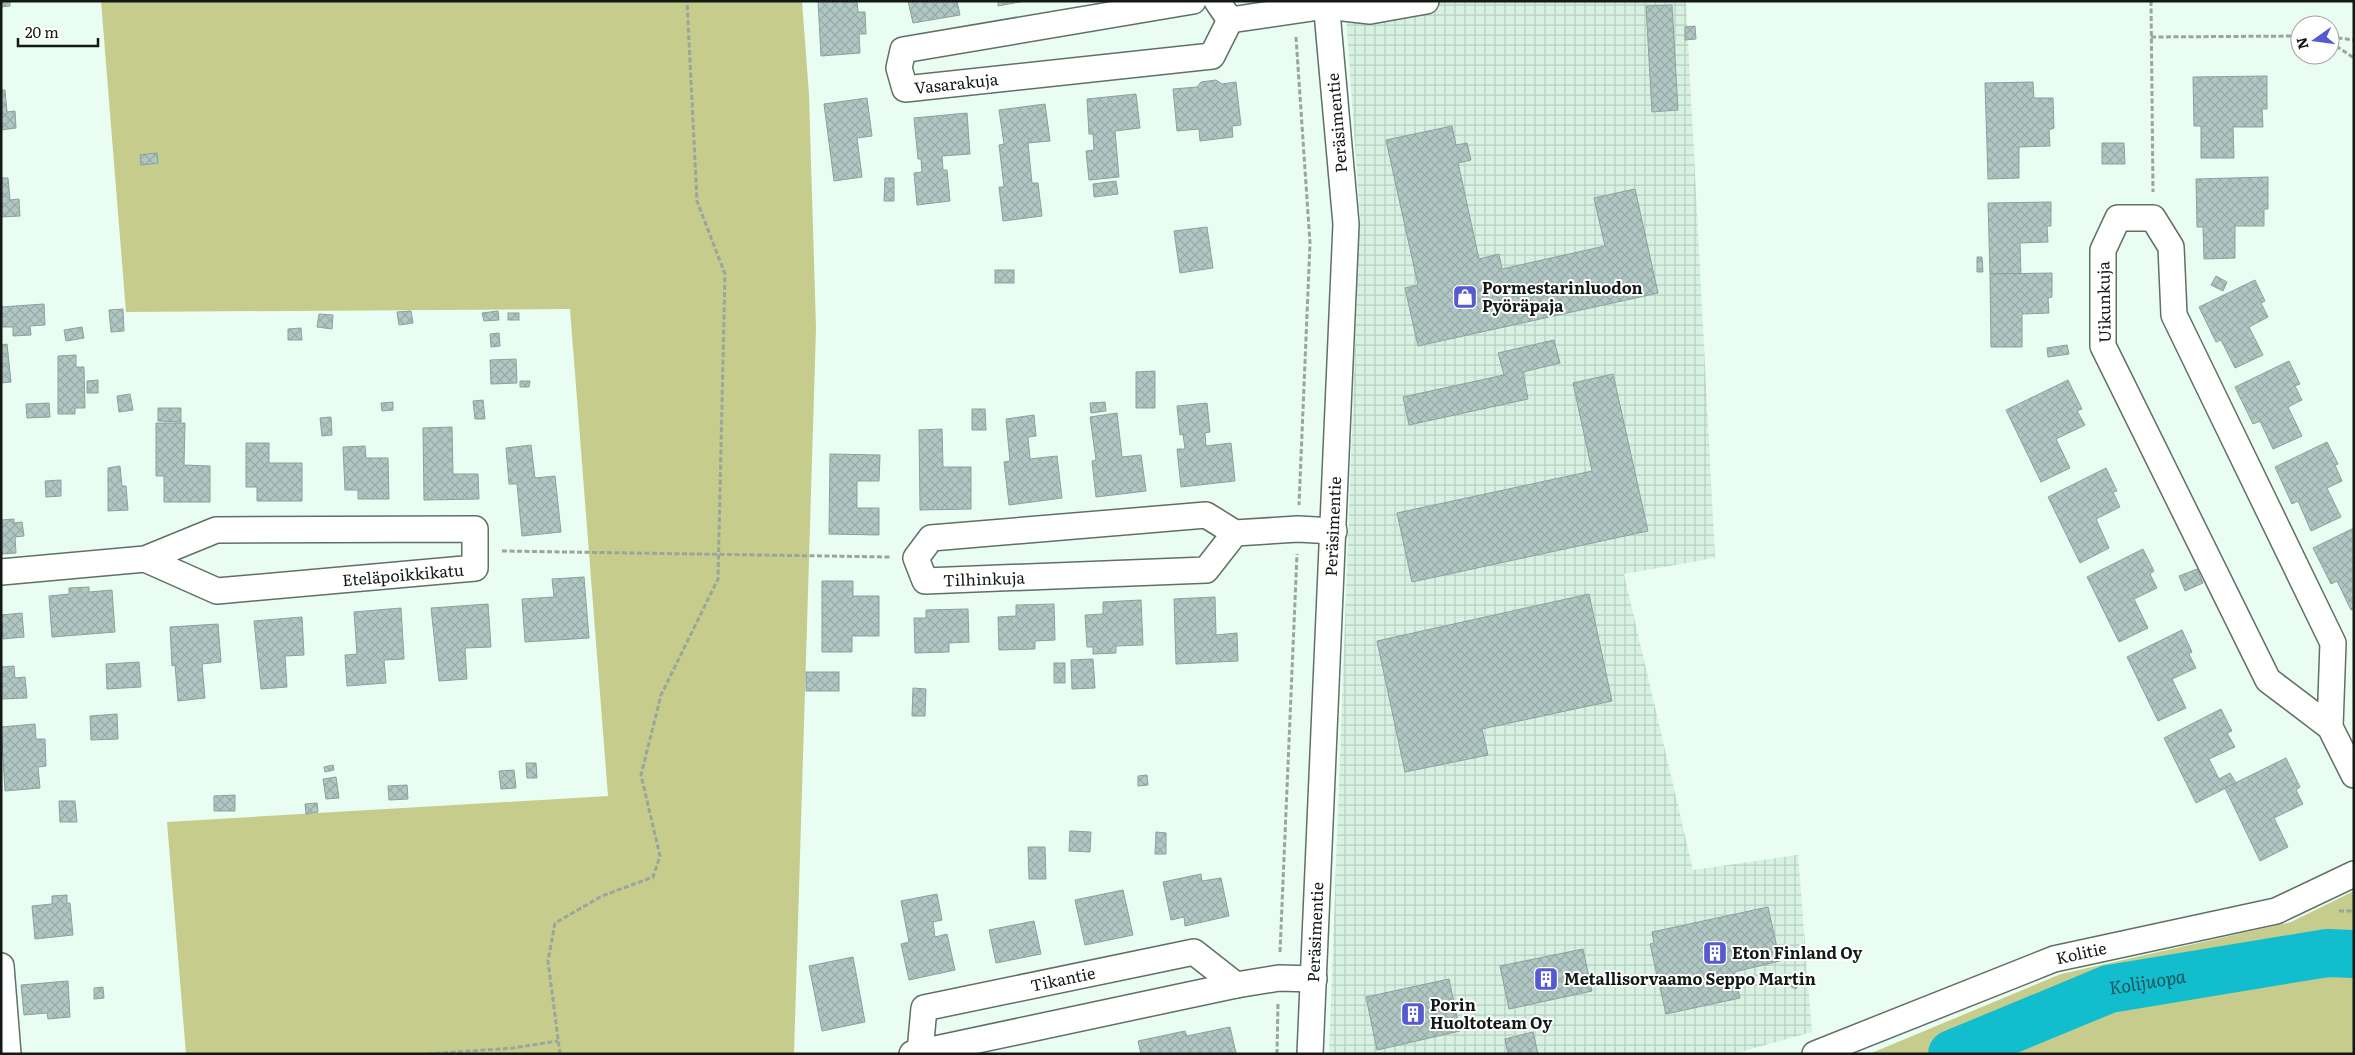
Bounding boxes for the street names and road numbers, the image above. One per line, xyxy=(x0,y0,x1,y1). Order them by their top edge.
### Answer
street label: Vasarakuja xyxy=(913,66,1000,99)
street label: Peräsimentie xyxy=(1320,72,1352,174)
street label: Uikunkuja xyxy=(2090,261,2116,343)
street label: Peräsimentie xyxy=(1318,476,1346,577)
street label: Eteläpoikkikatu xyxy=(341,557,465,591)
street label: Tilhinkuja xyxy=(943,565,1026,591)
street label: Peräsimentie xyxy=(1300,881,1328,983)
street label: Kolitie xyxy=(2053,935,2109,969)
street label: Tikantie xyxy=(1028,960,1097,997)

